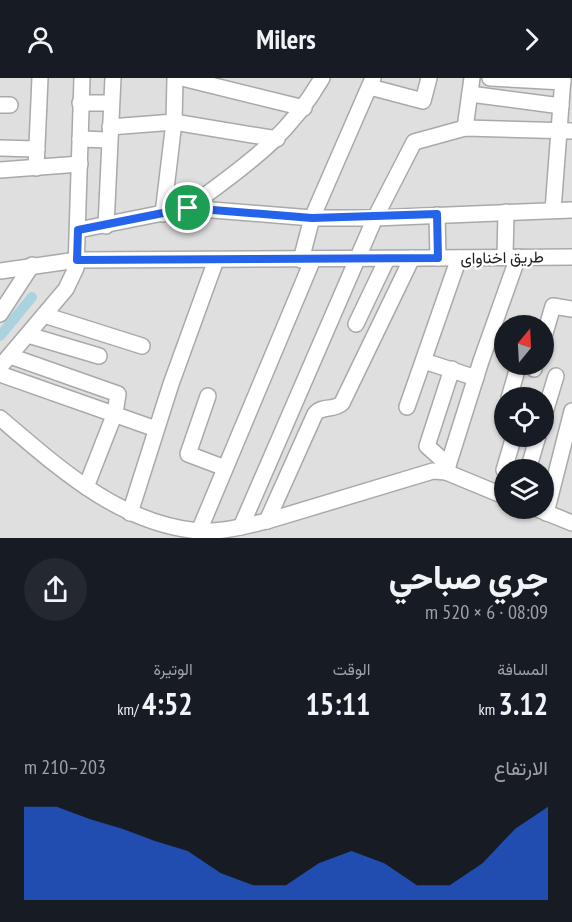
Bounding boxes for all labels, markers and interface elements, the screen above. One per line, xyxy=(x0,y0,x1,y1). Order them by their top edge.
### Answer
text: Milers xyxy=(256,22,316,56)
icon: person xyxy=(24,23,57,56)
icon: forward xyxy=(515,23,548,56)
pin xyxy=(162,182,213,233)
icon: arrive xyxy=(171,191,204,224)
street label: طريق اخناواى xyxy=(460,246,544,269)
north arrow xyxy=(494,315,554,375)
map controls xyxy=(494,315,554,519)
button: locate xyxy=(494,387,554,447)
button: layers xyxy=(494,459,554,519)
text: جري صباحي xyxy=(389,555,548,598)
button: share xyxy=(24,558,87,621)
text: 08:09 · 6 × 520 m xyxy=(425,599,548,625)
text: الوتيرة xyxy=(154,659,193,679)
text: الوقت xyxy=(333,659,370,679)
text: المسافة xyxy=(497,659,548,679)
text: 4:52 xyxy=(142,684,193,723)
text: 15:11 xyxy=(305,684,370,723)
text: 3.12 xyxy=(499,684,548,723)
text: /km xyxy=(117,699,142,719)
text: km xyxy=(479,699,499,719)
text: 203–210 m xyxy=(24,754,106,780)
text: الارتفاع xyxy=(494,755,548,781)

